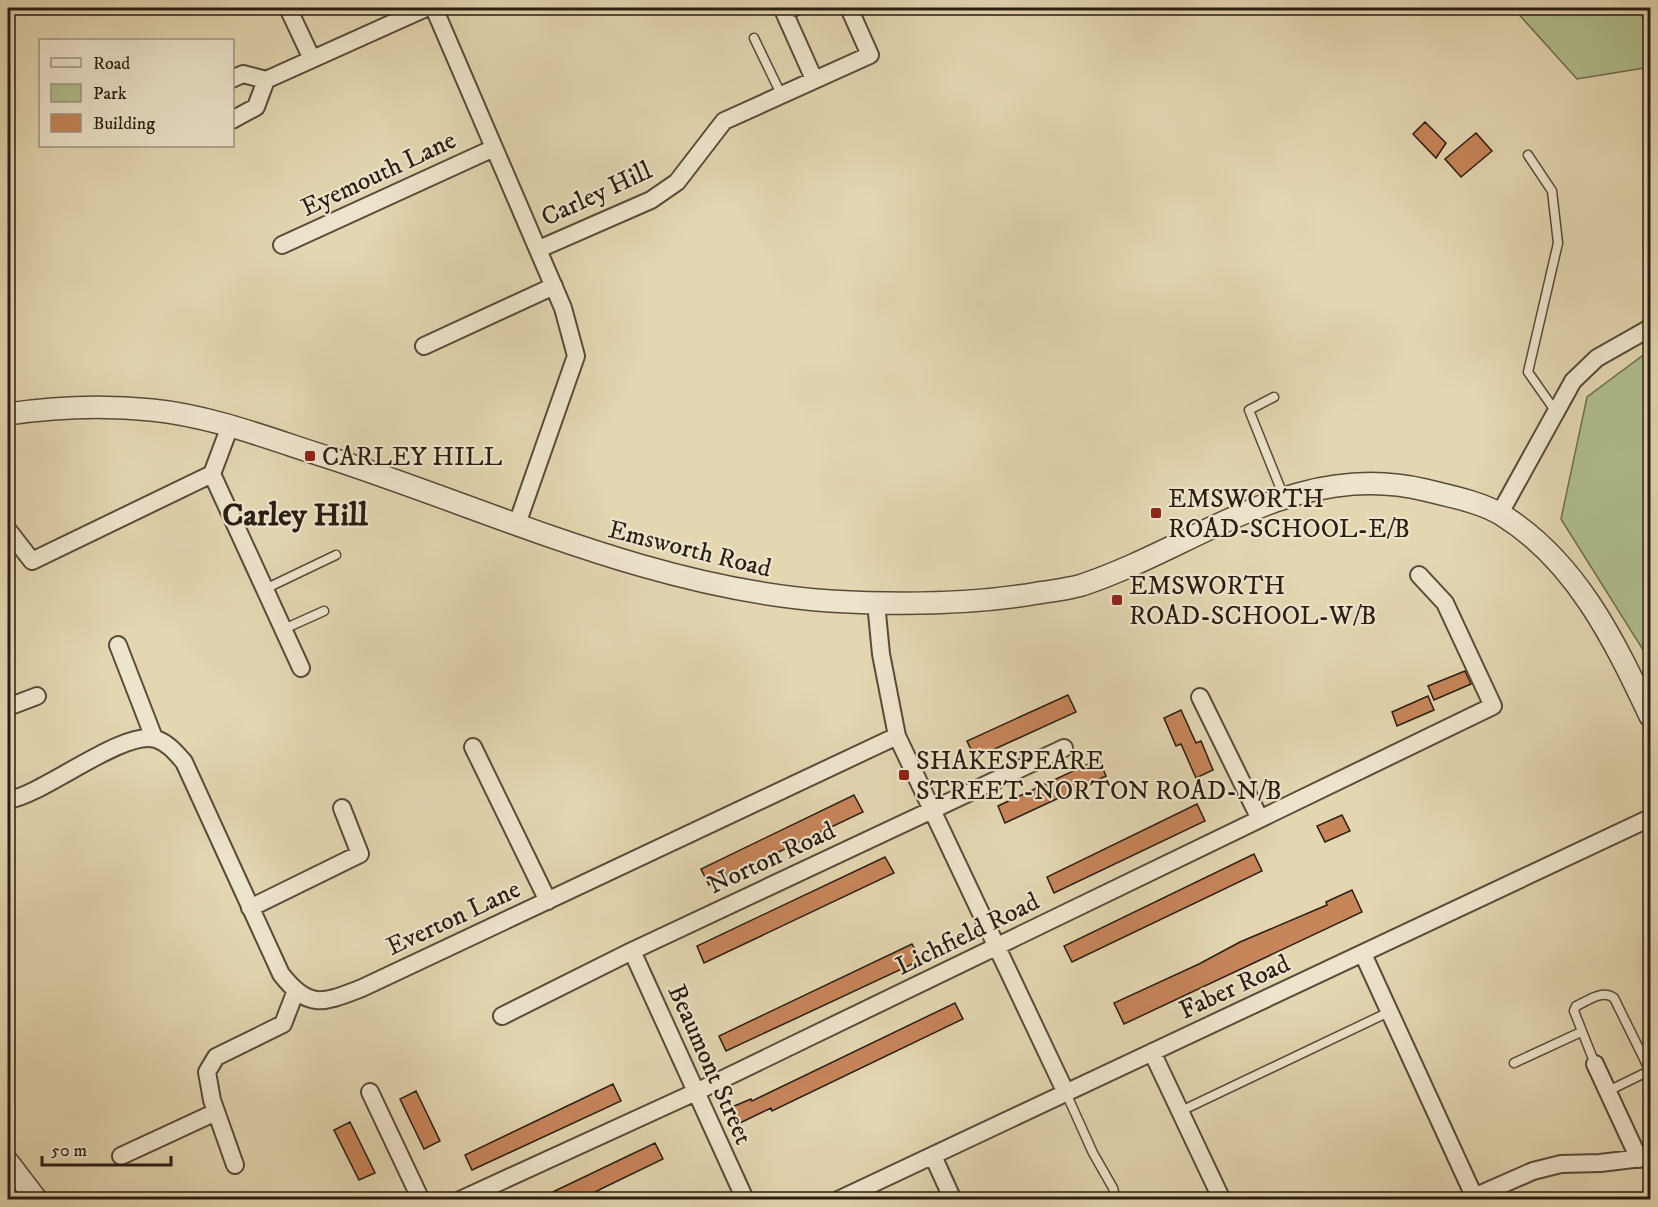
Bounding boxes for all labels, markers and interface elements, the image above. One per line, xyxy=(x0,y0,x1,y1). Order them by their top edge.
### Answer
legend xyxy=(39,39,234,147)
text: Road xyxy=(93,53,130,75)
text: Park xyxy=(93,83,127,105)
text: Building xyxy=(93,113,155,135)
street label: Eyemouth Lane xyxy=(296,124,461,225)
street label: Carley Hill xyxy=(536,154,657,234)
place label: CARLEY HILL xyxy=(322,441,503,474)
marker: CARLEY HILL xyxy=(303,449,317,463)
place label: EMSWORTH ROAD-SCHOOL-E/B xyxy=(1168,483,1410,546)
district label: Carley Hill xyxy=(222,496,368,536)
marker: EMSWORTH ROAD-SCHOOL-E/B xyxy=(1149,506,1163,520)
street label: Emsworth Road xyxy=(605,513,775,586)
place label: EMSWORTH ROAD-SCHOOL-W/B xyxy=(1129,570,1376,633)
marker: EMSWORTH ROAD-SCHOOL-W/B xyxy=(1110,593,1124,607)
place label: SHAKESPEARE STREET-NORTON ROAD-N/B xyxy=(916,745,1282,808)
marker: SHAKESPEARE STREET-NORTON ROAD-N/B xyxy=(897,768,911,782)
street label: Norton Road xyxy=(703,814,841,902)
street label: Everton Lane xyxy=(381,873,526,964)
street label: Lichfield Road xyxy=(890,885,1045,983)
street label: Faber Road xyxy=(1174,947,1295,1027)
street label: Beaumont Street xyxy=(660,979,760,1150)
scale bar xyxy=(42,1129,171,1167)
text: 50 m xyxy=(51,1140,87,1162)

